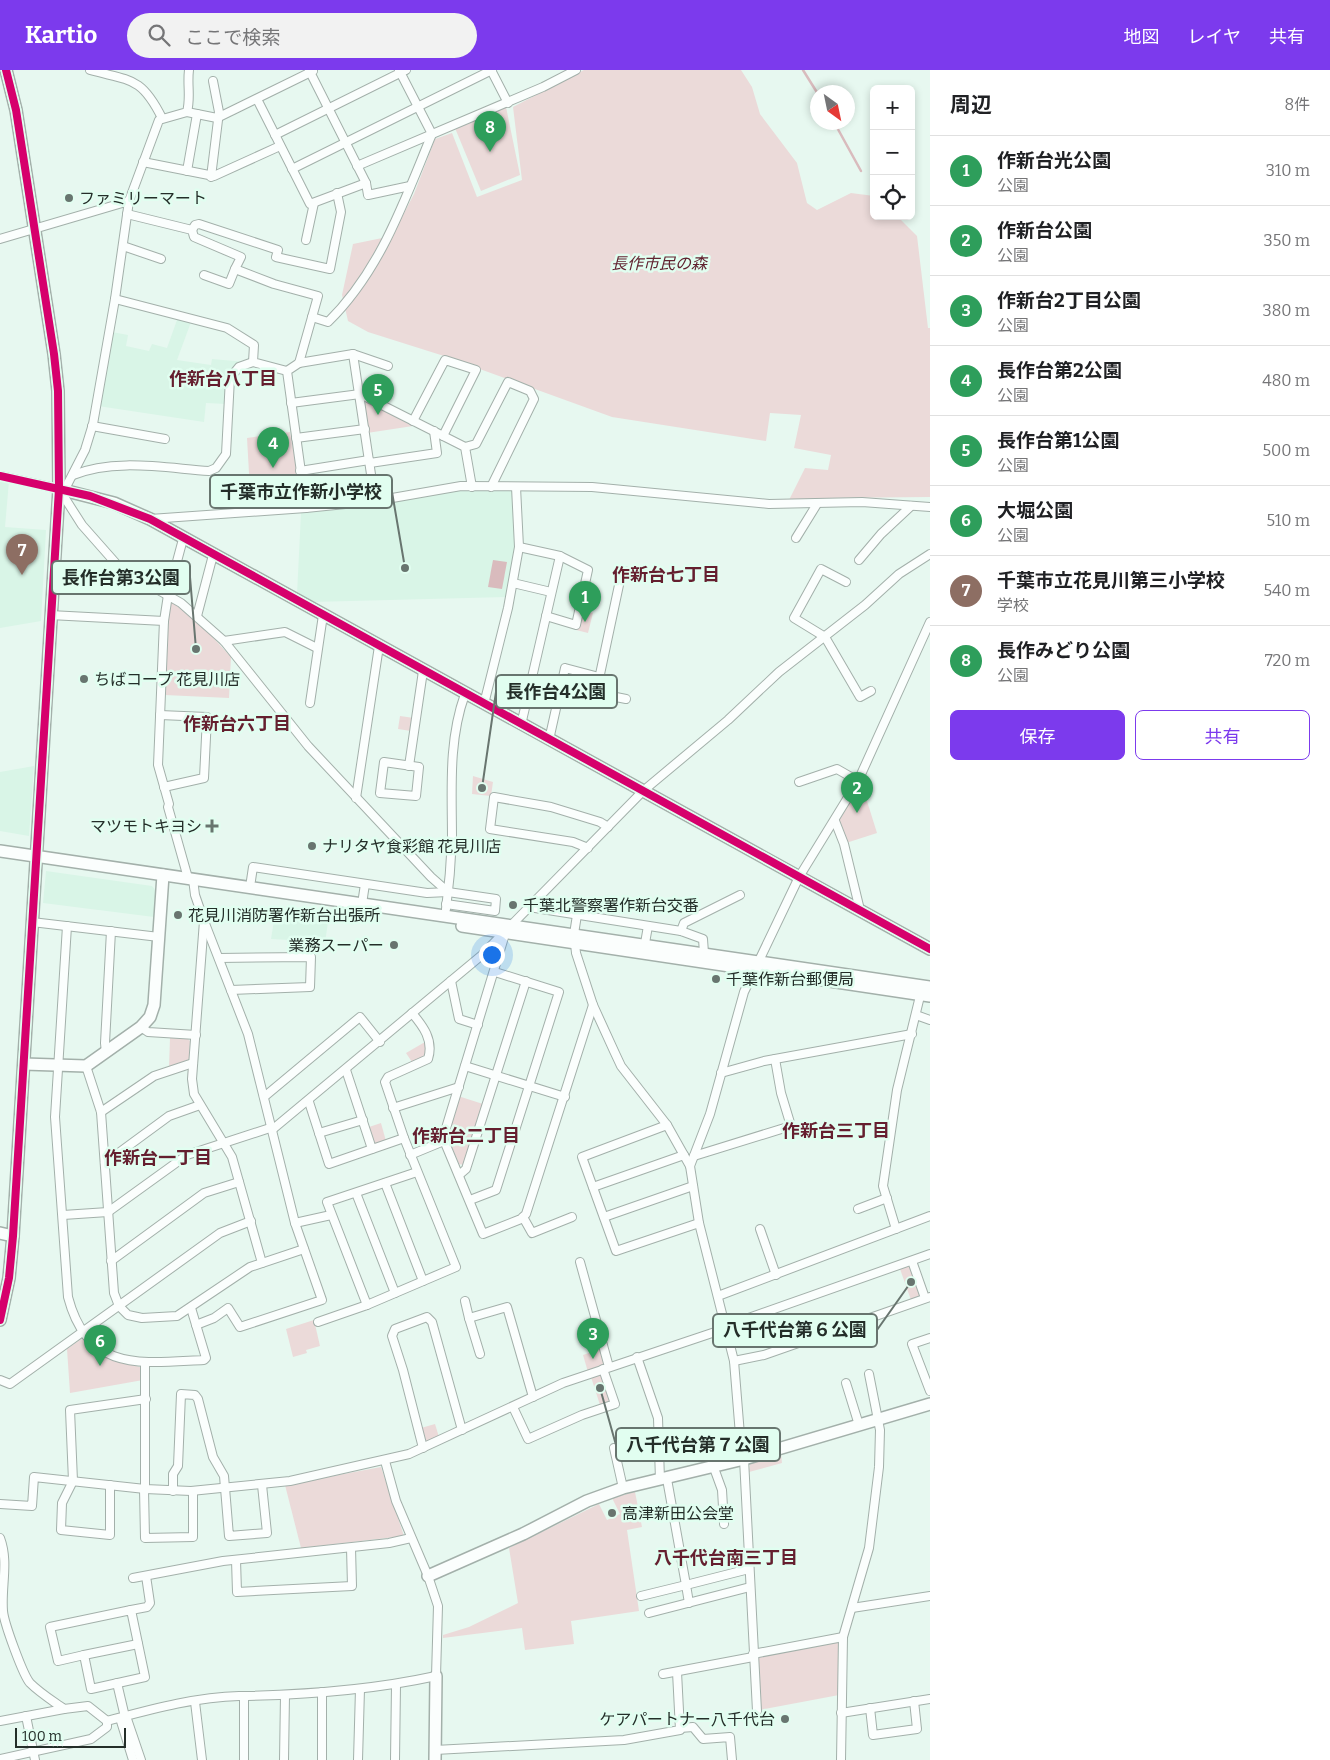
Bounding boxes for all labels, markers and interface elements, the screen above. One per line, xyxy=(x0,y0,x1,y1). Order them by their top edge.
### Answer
search box xyxy=(127,13,477,58)
text: Kartio xyxy=(25,21,97,49)
icon: search xyxy=(145,21,173,49)
text: ここで検索 xyxy=(185,26,280,49)
text: 地図 xyxy=(1124,26,1160,48)
text: レイヤ xyxy=(1188,26,1241,48)
text: 共有 xyxy=(1269,26,1305,48)
north arrow xyxy=(810,85,855,130)
map controls xyxy=(870,85,915,220)
button: + xyxy=(870,85,915,130)
text: 周辺 xyxy=(950,92,992,118)
text: 8件 xyxy=(1284,95,1310,114)
pin: 8 xyxy=(474,111,506,152)
button: − xyxy=(870,130,915,175)
text: 作新台光公園 xyxy=(997,149,1111,172)
text: 1 xyxy=(963,161,969,180)
text: 310 m xyxy=(1266,161,1310,180)
button: locate xyxy=(870,175,915,220)
text: 公園 xyxy=(997,176,1029,195)
place label: ファミリーマート xyxy=(79,189,207,208)
marker: ファミリーマート xyxy=(63,192,75,204)
text: 作新台公園 xyxy=(997,219,1092,242)
text: 2 xyxy=(961,231,971,250)
text: 350 m xyxy=(1264,231,1310,250)
text: 公園 xyxy=(997,246,1029,265)
park label: 長作市民の森 xyxy=(611,254,709,273)
text: 作新台2丁目公園 xyxy=(997,289,1141,312)
text: 3 xyxy=(961,301,971,320)
text: 380 m xyxy=(1263,301,1310,320)
text: 公園 xyxy=(997,316,1029,335)
text: 長作台第2公園 xyxy=(997,359,1122,382)
district label: 作新台八丁目 xyxy=(169,368,277,390)
text: 4 xyxy=(961,371,971,390)
text: 480 m xyxy=(1262,371,1310,390)
pin: 5 xyxy=(362,374,394,415)
text: 公園 xyxy=(997,386,1029,405)
pin: 4 xyxy=(257,427,289,468)
text: 長作台第1公園 xyxy=(997,429,1119,452)
text: 5 xyxy=(962,441,970,460)
text: 500 m xyxy=(1262,441,1310,460)
text: 公園 xyxy=(997,456,1029,475)
callout: 千葉市立作新小学校 xyxy=(210,475,392,508)
text: 千葉市立作新小学校 xyxy=(220,481,382,503)
text: 大堀公園 xyxy=(997,499,1073,522)
text: 6 xyxy=(961,511,971,530)
text: 510 m xyxy=(1266,511,1310,530)
text: 公園 xyxy=(997,526,1029,545)
pin: 7 xyxy=(6,534,38,575)
callout: 長作台第3公園 xyxy=(52,561,190,594)
district label: 作新台七丁目 xyxy=(612,564,720,586)
text: 長作台第3公園 xyxy=(62,567,180,589)
text: 千葉市立花見川第三小学校 xyxy=(997,569,1225,592)
pin: 1 xyxy=(569,581,601,622)
text: 7 xyxy=(962,581,970,600)
text: 540 m xyxy=(1263,581,1310,600)
text: 学校 xyxy=(997,596,1029,615)
text: 長作みどり公園 xyxy=(997,639,1130,662)
text: 8 xyxy=(961,651,971,670)
text: 720 m xyxy=(1265,651,1310,670)
text: 公園 xyxy=(997,666,1029,685)
place label: ちばコープ 花見川店 xyxy=(94,670,240,689)
marker: ちばコープ 花見川店 xyxy=(78,673,90,685)
callout: 長作台4公園 xyxy=(496,675,617,708)
text: 長作台4公園 xyxy=(506,681,606,703)
button: 保存 xyxy=(950,710,1125,760)
button: 共有 xyxy=(1135,710,1310,760)
district label: 作新台六丁目 xyxy=(183,713,291,735)
pin: 2 xyxy=(841,772,873,813)
place label: マツモトキヨシ xyxy=(90,817,202,836)
marker: マツモトキヨシ xyxy=(206,820,218,832)
place label: ナリタヤ食彩館 花見川店 xyxy=(322,837,501,856)
marker: ナリタヤ食彩館 花見川店 xyxy=(306,840,318,852)
place label: 千葉北警察署作新台交番 xyxy=(523,896,699,915)
marker: 千葉北警察署作新台交番 xyxy=(507,899,519,911)
place label: 花見川消防署作新台出張所 xyxy=(188,906,380,925)
marker: 花見川消防署作新台出張所 xyxy=(172,909,184,921)
place label: 業務スーパー xyxy=(288,936,384,955)
marker: 業務スーパー xyxy=(388,939,400,951)
your location xyxy=(479,942,505,968)
place label: 千葉作新台郵便局 xyxy=(726,970,854,989)
marker: 千葉作新台郵便局 xyxy=(710,973,722,985)
district label: 作新台三丁目 xyxy=(782,1120,890,1142)
district label: 作新台二丁目 xyxy=(412,1125,520,1147)
district label: 作新台一丁目 xyxy=(104,1147,212,1169)
callout: 八千代台第６公園 xyxy=(713,1314,877,1347)
pin: 3 xyxy=(577,1318,609,1359)
text: 八千代台第６公園 xyxy=(723,1319,867,1341)
pin: 6 xyxy=(84,1325,116,1366)
callout: 八千代台第７公園 xyxy=(616,1428,780,1461)
text: 八千代台第７公園 xyxy=(626,1434,770,1456)
place label: 高津新田公会堂 xyxy=(622,1504,734,1523)
marker: 高津新田公会堂 xyxy=(606,1507,618,1519)
district label: 八千代台南三丁目 xyxy=(654,1547,798,1569)
place label: ケアパートナー八千代台 xyxy=(599,1710,775,1729)
marker: ケアパートナー八千代台 xyxy=(779,1713,791,1725)
scale bar xyxy=(15,1725,126,1748)
text: 100 m xyxy=(22,1728,62,1745)

